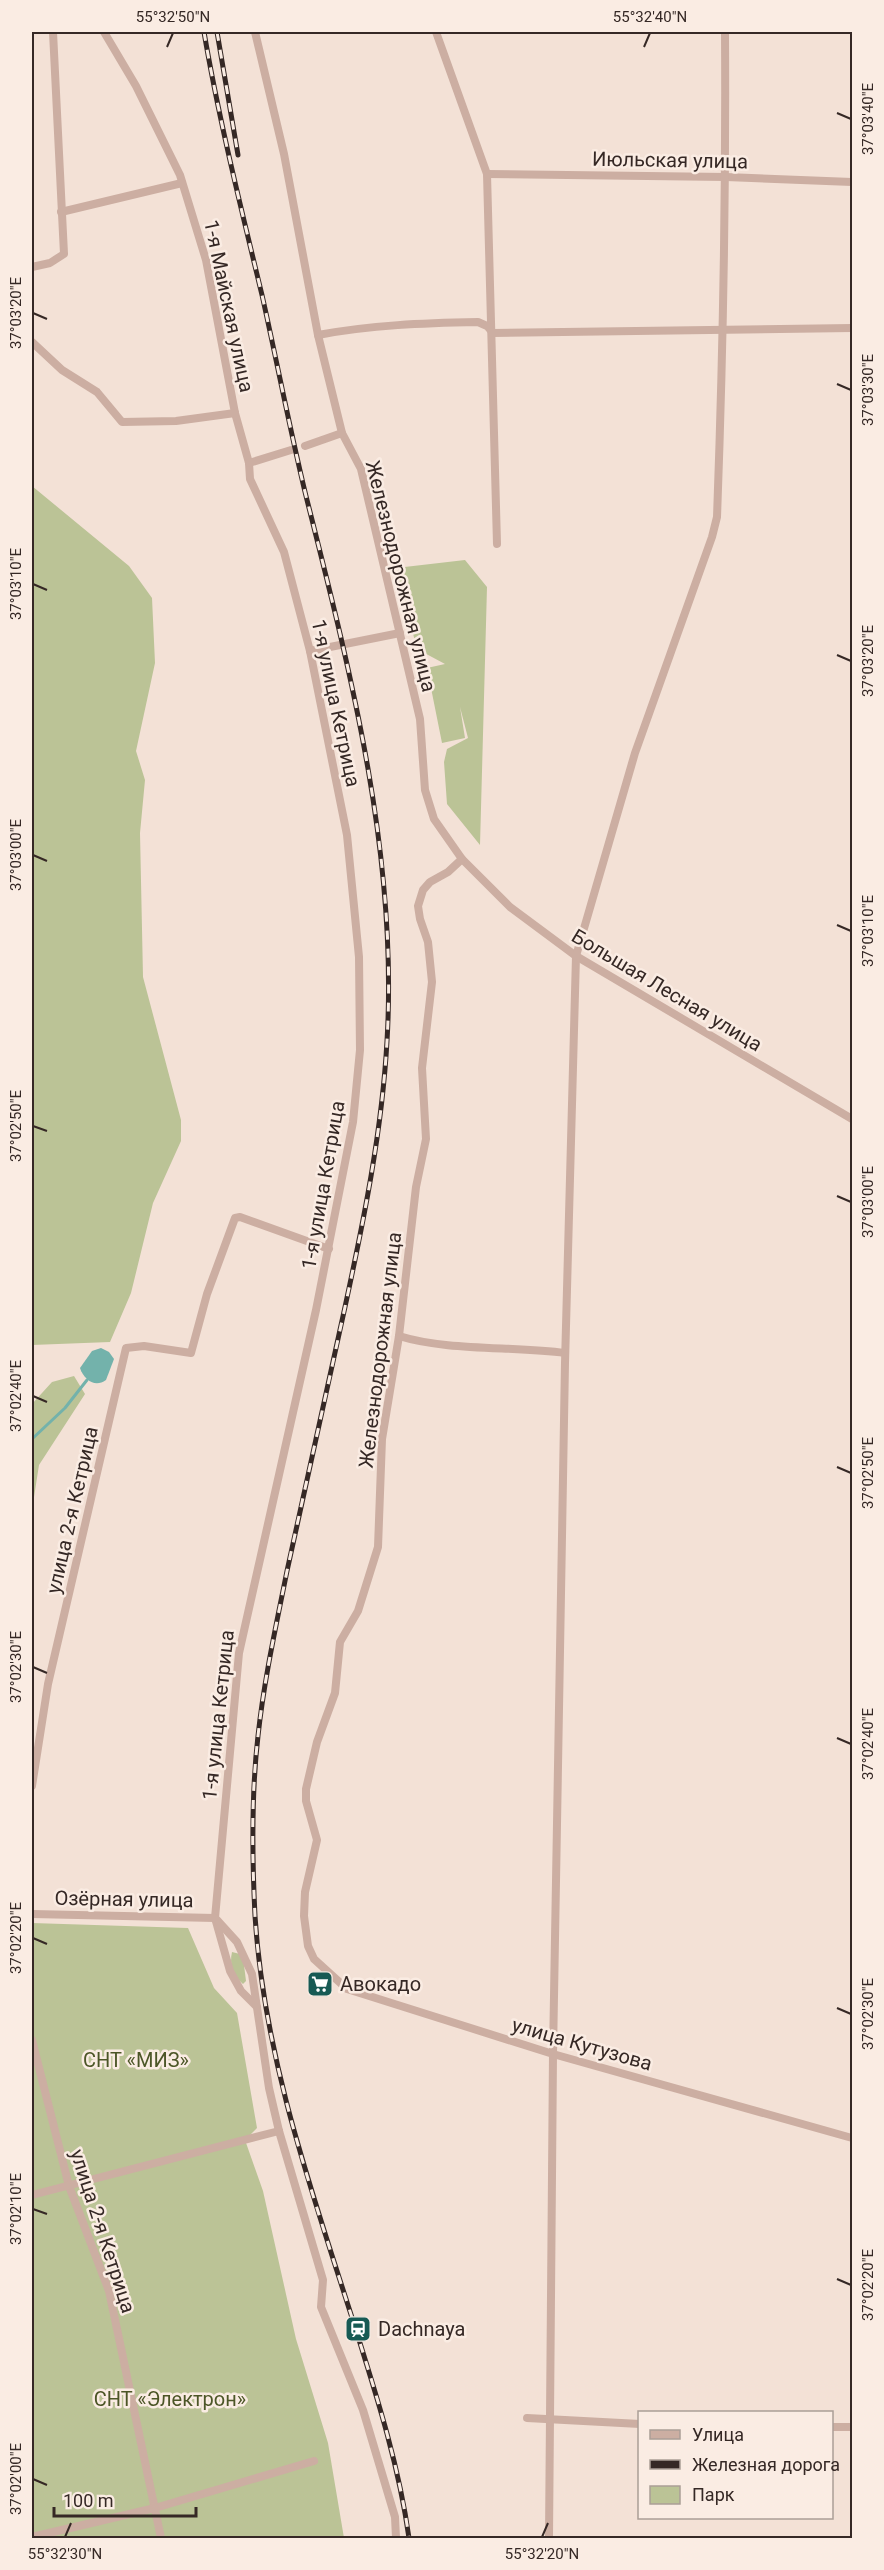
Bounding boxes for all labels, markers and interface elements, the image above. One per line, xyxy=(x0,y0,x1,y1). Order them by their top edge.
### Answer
text: 55°32'50"N xyxy=(136,8,210,26)
text: 55°32'40"N xyxy=(613,8,687,26)
text: 37°03'40"E xyxy=(859,82,877,155)
street label: Июльская улица xyxy=(592,147,748,173)
street label: 1-я Майская улица xyxy=(199,218,259,394)
text: 37°03'20"E xyxy=(7,276,25,349)
text: 37°03'30"E xyxy=(859,353,877,426)
street label: Железнодорожная улица xyxy=(361,458,441,694)
text: 37°03'10"E xyxy=(7,547,25,620)
street label: 1-я улица Кетрица xyxy=(307,617,365,789)
text: 37°03'20"E xyxy=(859,624,877,697)
text: 37°03'00"E xyxy=(7,818,25,891)
text: 37°03'10"E xyxy=(859,894,877,967)
street label: Большая Лесная улица xyxy=(567,924,767,1056)
text: 37°02'50"E xyxy=(7,1089,25,1162)
street label: 1-я улица Кетрица xyxy=(296,1099,350,1271)
text: 37°03'00"E xyxy=(859,1165,877,1238)
street label: Железнодорожная улица xyxy=(354,1231,406,1469)
text: 37°02'40"E xyxy=(7,1359,25,1432)
street label: улица 2-я Кетрица xyxy=(41,1424,103,1596)
text: 37°02'50"E xyxy=(859,1436,877,1509)
street label: 1-я улица Кетрица xyxy=(197,1629,239,1801)
text: 37°02'30"E xyxy=(7,1630,25,1703)
text: 37°02'40"E xyxy=(859,1707,877,1780)
street label: Озёрная улица xyxy=(54,1886,194,1912)
text: 37°02'20"E xyxy=(7,1901,25,1974)
supermarket icon: Авокадо xyxy=(305,1969,335,1999)
place label: Авокадо xyxy=(340,1972,421,1996)
text: 37°02'30"E xyxy=(859,1977,877,2050)
street label: улица Кутузова xyxy=(509,2013,655,2075)
park label: СНТ «МИЗ» xyxy=(83,2048,189,2072)
street label: улица 2-я Кетрица xyxy=(65,2146,141,2316)
text: 37°02'10"E xyxy=(7,2172,25,2245)
text: 37°02'20"E xyxy=(859,2248,877,2321)
station icon: Dachnaya xyxy=(343,2314,373,2344)
place label: Dachnaya xyxy=(378,2317,465,2341)
park label: СНТ «Электрон» xyxy=(94,2387,246,2411)
legend xyxy=(638,2411,833,2519)
text: Улица xyxy=(692,2424,744,2445)
text: 37°02'00"E xyxy=(7,2442,25,2515)
text: Железная дорога xyxy=(692,2454,840,2475)
scale bar xyxy=(54,2480,196,2518)
text: Парк xyxy=(692,2484,735,2505)
text: 100 m xyxy=(63,2490,114,2511)
text: 55°32'30"N xyxy=(28,2545,102,2563)
text: 55°32'20"N xyxy=(505,2545,579,2563)

